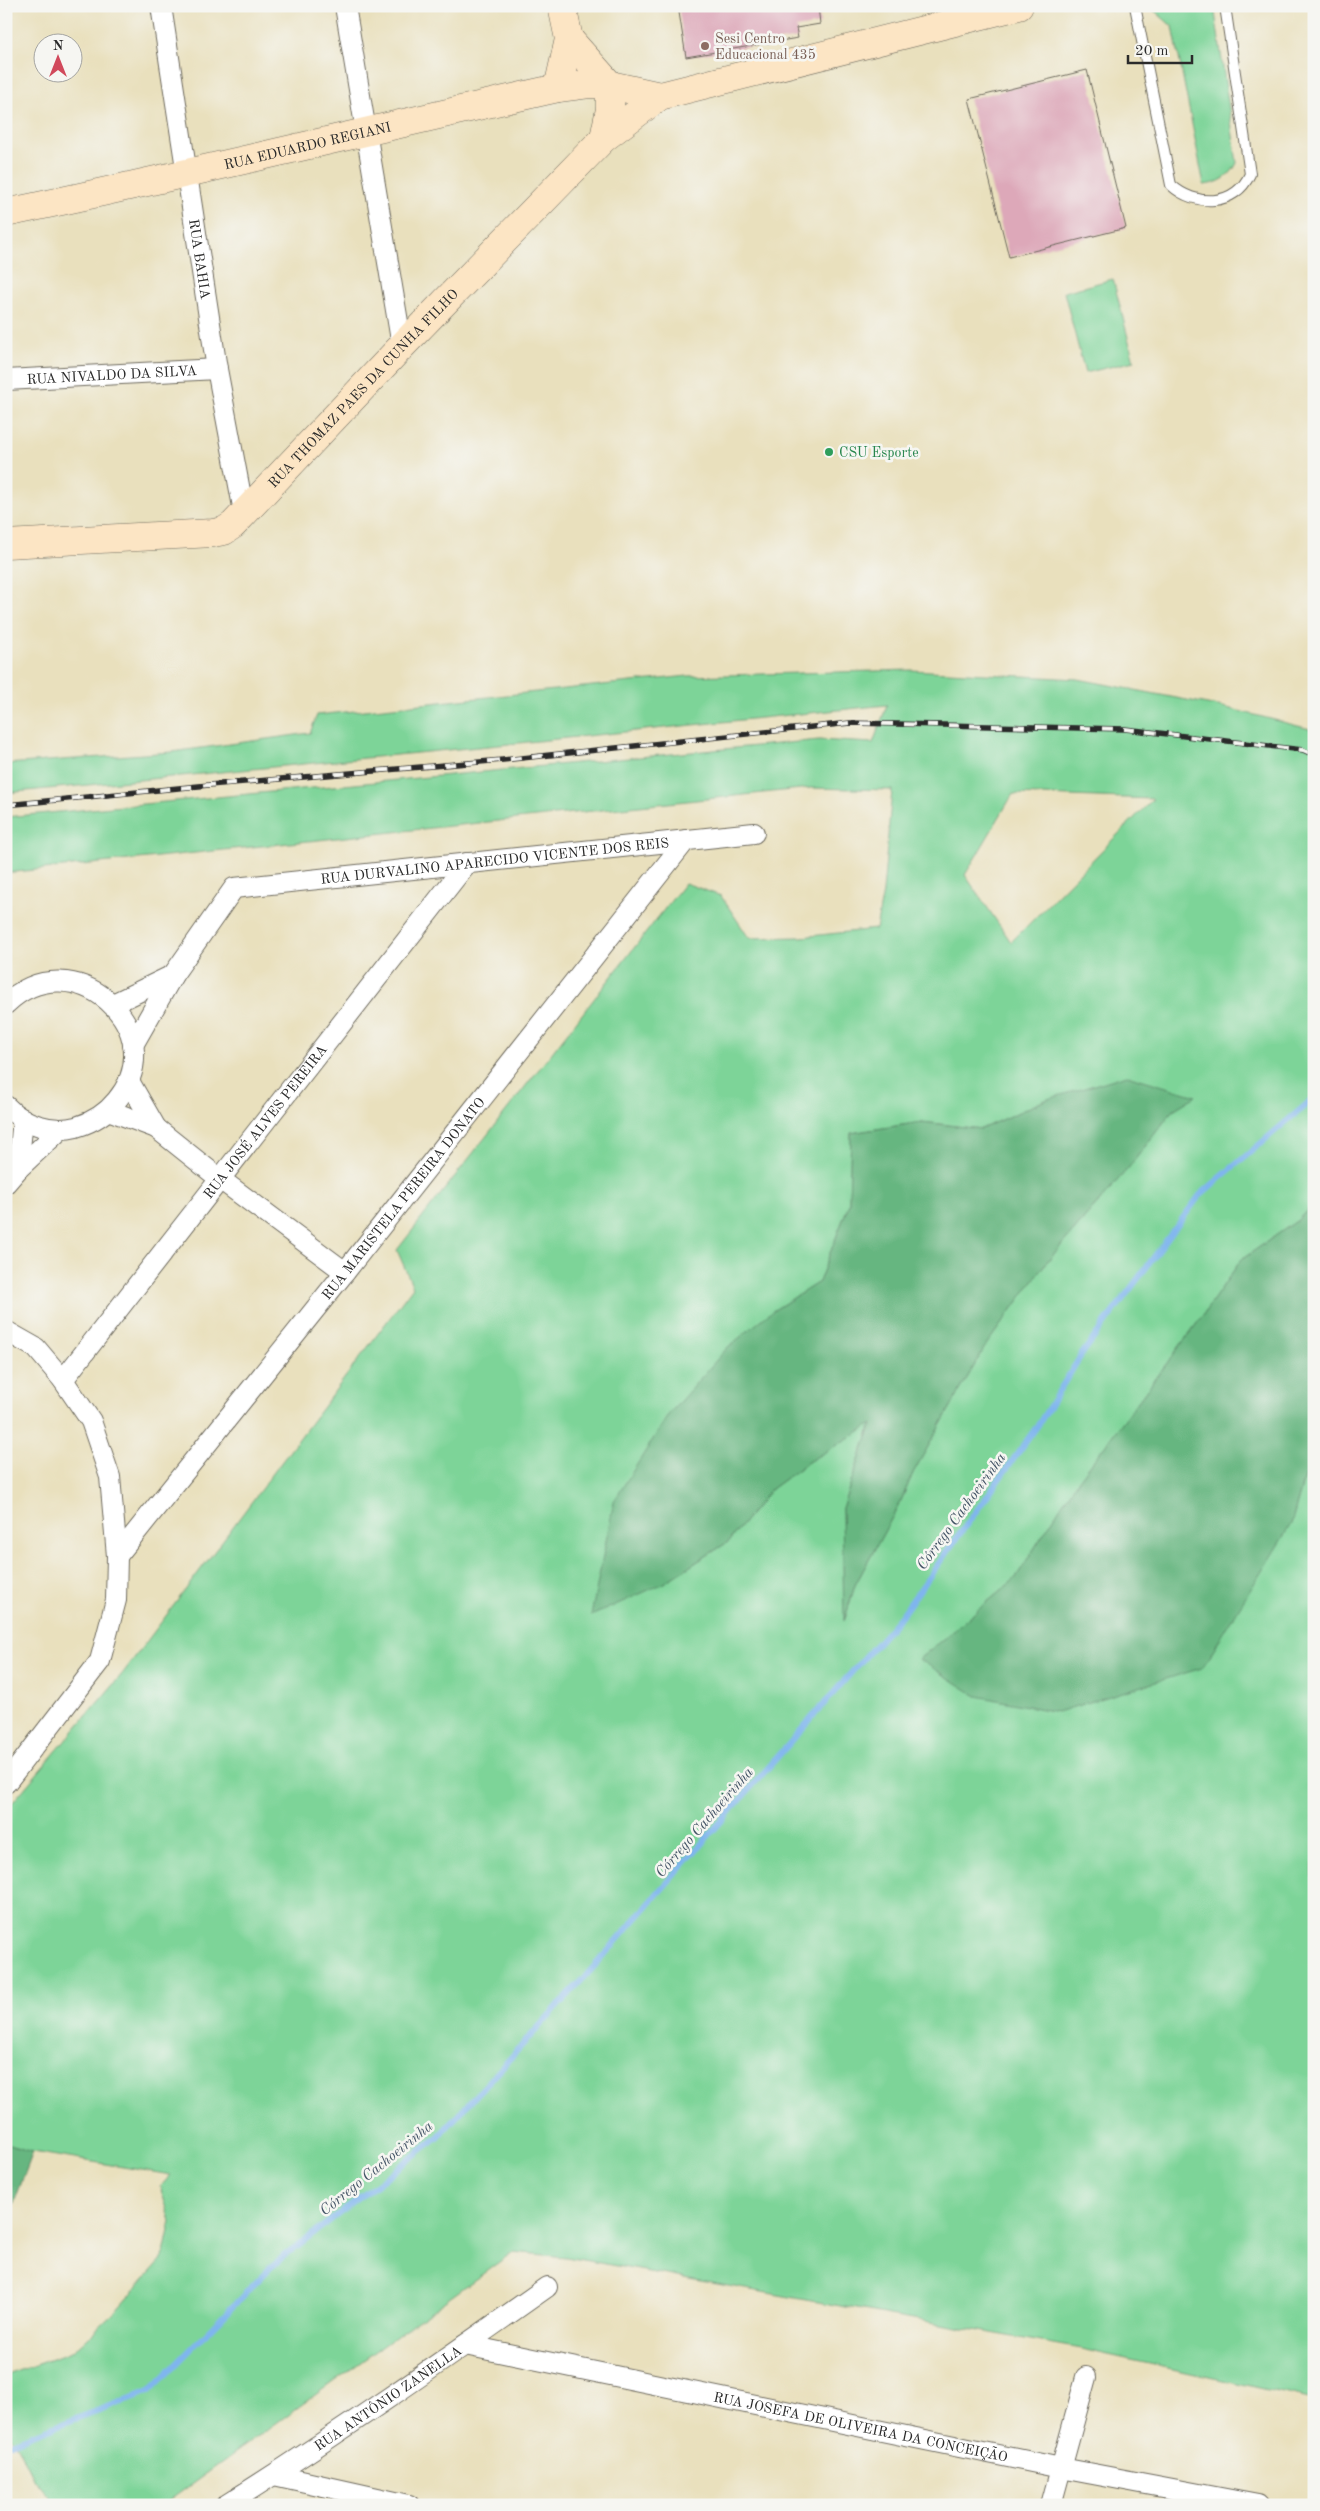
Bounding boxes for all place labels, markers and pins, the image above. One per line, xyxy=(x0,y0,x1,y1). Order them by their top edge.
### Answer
place label: Sesi Centro Educacional 435 xyxy=(715,32,816,62)
marker: Sesi Centro Educacional 435 xyxy=(699,40,711,52)
marker: CSU Esporte xyxy=(823,446,835,458)
place label: CSU Esporte xyxy=(839,446,919,460)

